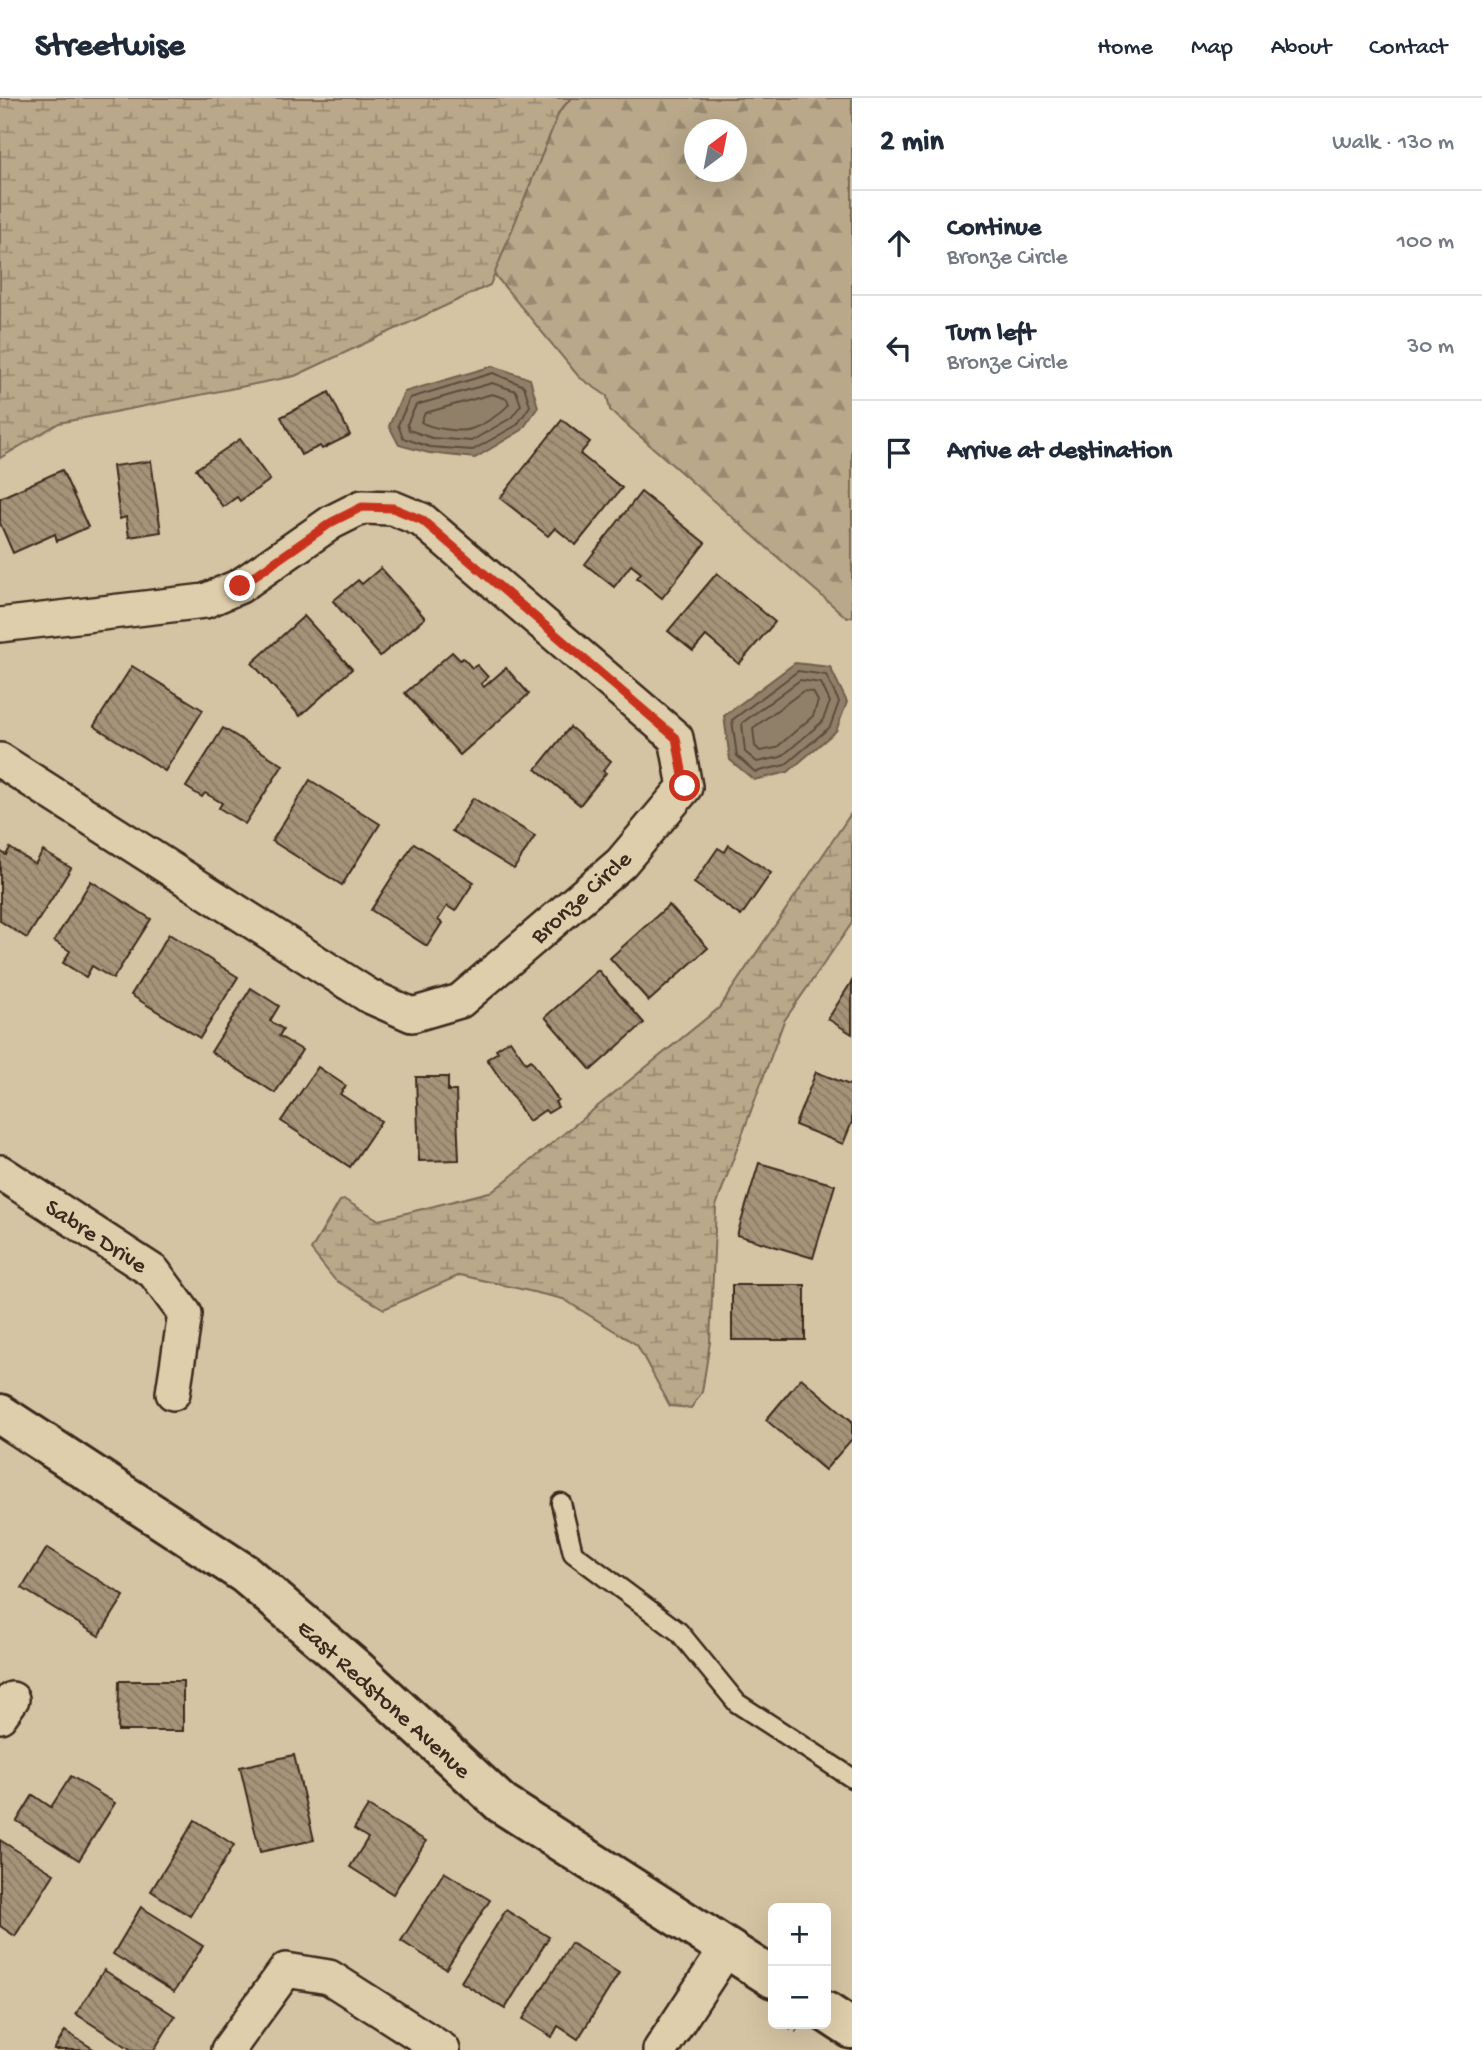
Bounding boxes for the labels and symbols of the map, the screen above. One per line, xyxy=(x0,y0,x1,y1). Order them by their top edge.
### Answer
north arrow xyxy=(684,119,747,182)
route end xyxy=(224,570,255,601)
route start xyxy=(669,770,700,801)
street label: Bronze Circle xyxy=(525,845,639,952)
street label: Sabre Drive xyxy=(39,1194,152,1282)
street label: East Redstone Avenue xyxy=(290,1615,476,1787)

